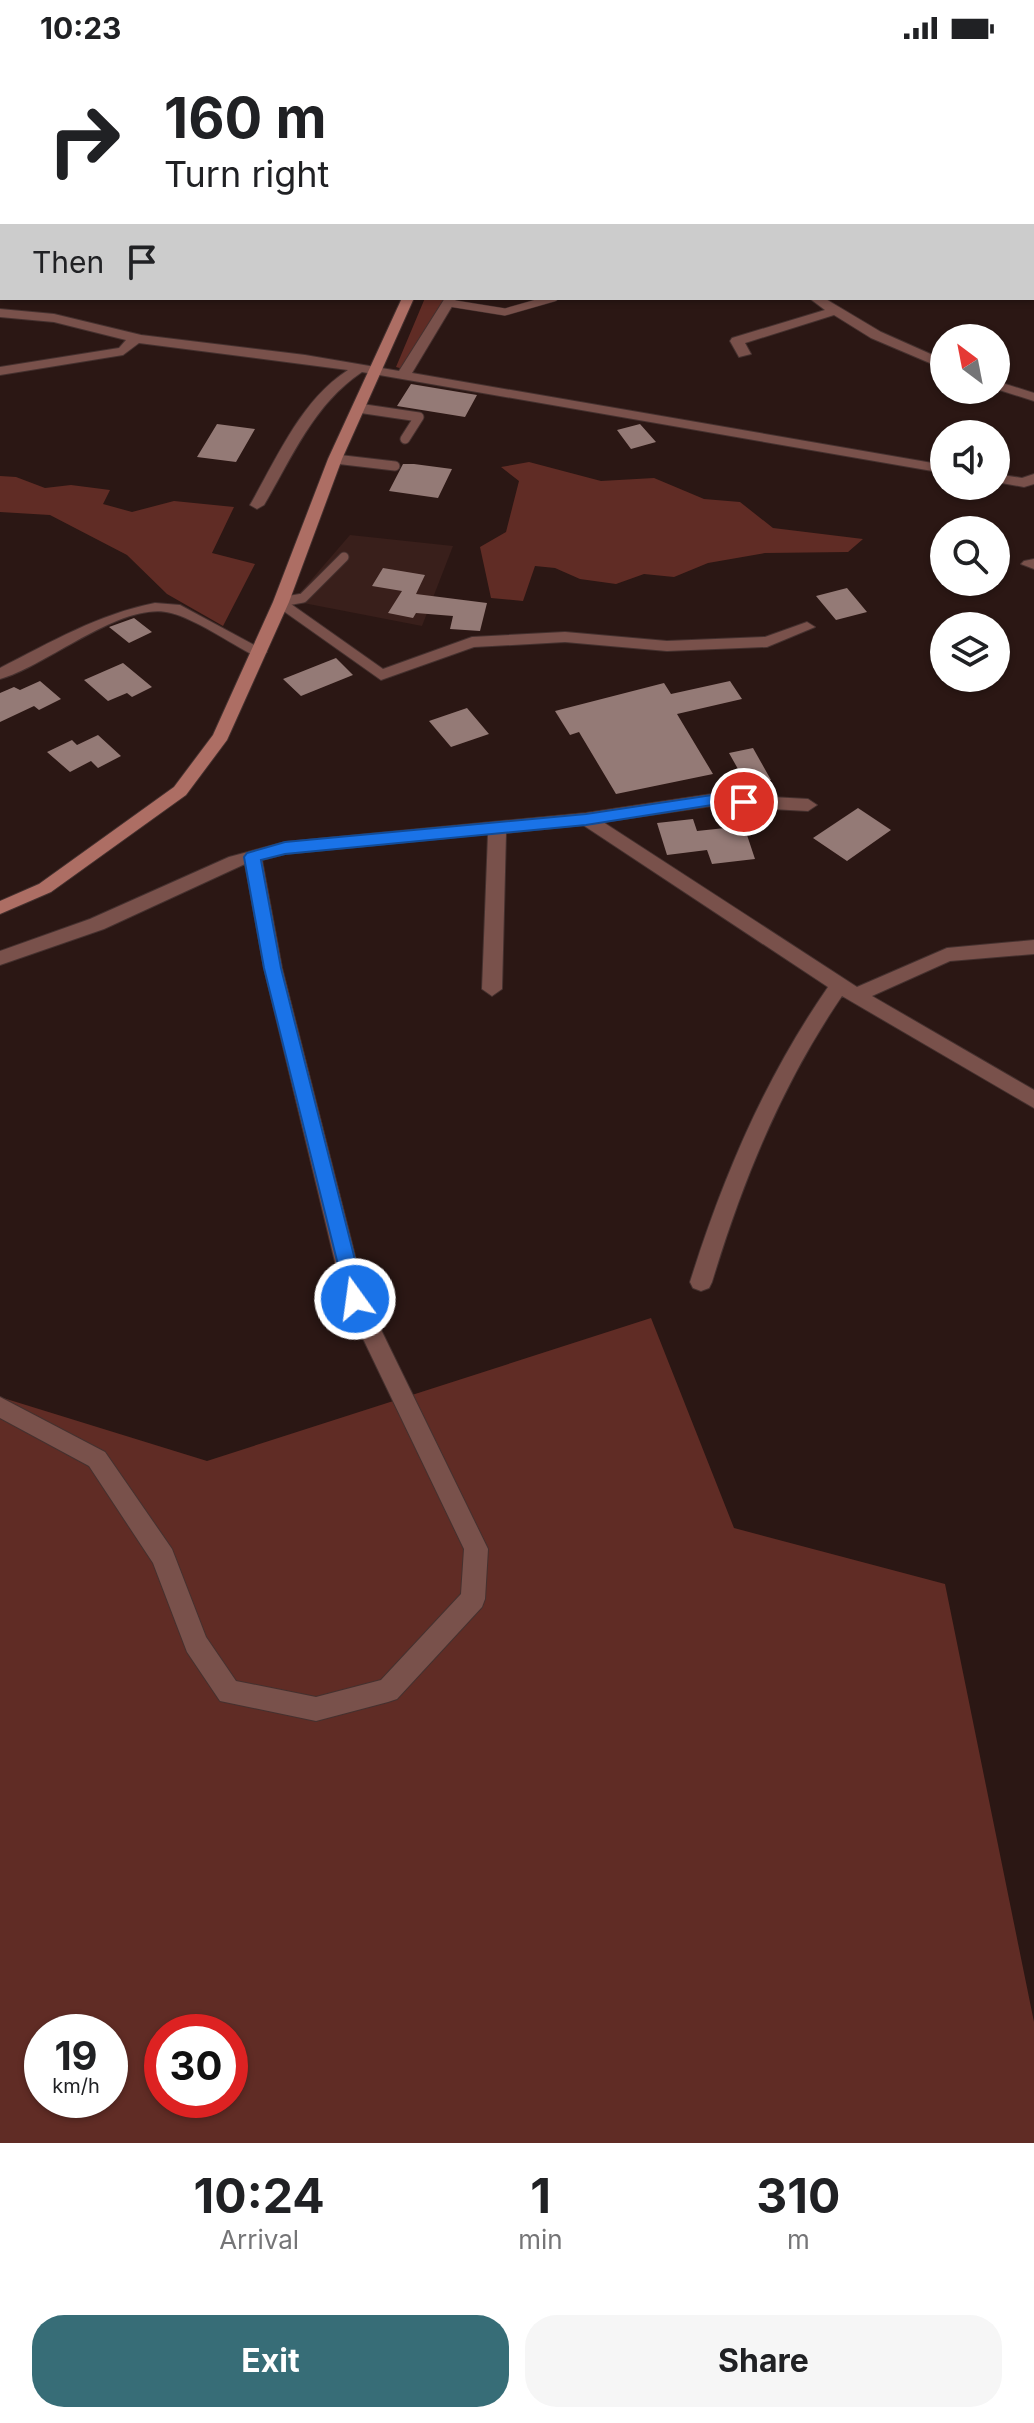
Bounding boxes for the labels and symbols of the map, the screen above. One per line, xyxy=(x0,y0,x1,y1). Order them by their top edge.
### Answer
north arrow xyxy=(930,324,1010,404)
pin xyxy=(710,768,778,836)
position arrow xyxy=(313,1257,397,1341)
speed limit sign: 30 xyxy=(144,2014,248,2118)

